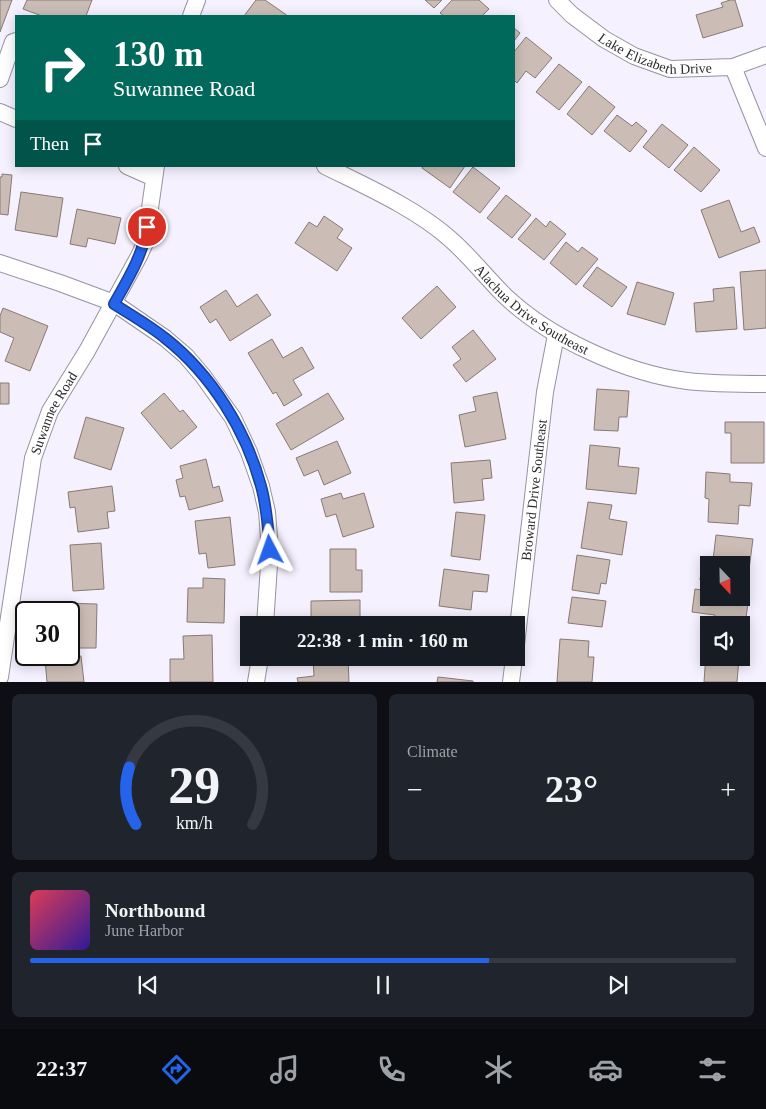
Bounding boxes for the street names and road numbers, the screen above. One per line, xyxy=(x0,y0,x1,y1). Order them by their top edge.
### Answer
street label: Lake Elizabeth Drive xyxy=(595,30,712,77)
street label: Alachua Drive Southeast xyxy=(472,261,591,357)
street label: Suwannee Road xyxy=(27,369,80,457)
street label: Broward Drive Southeast xyxy=(518,418,549,562)

